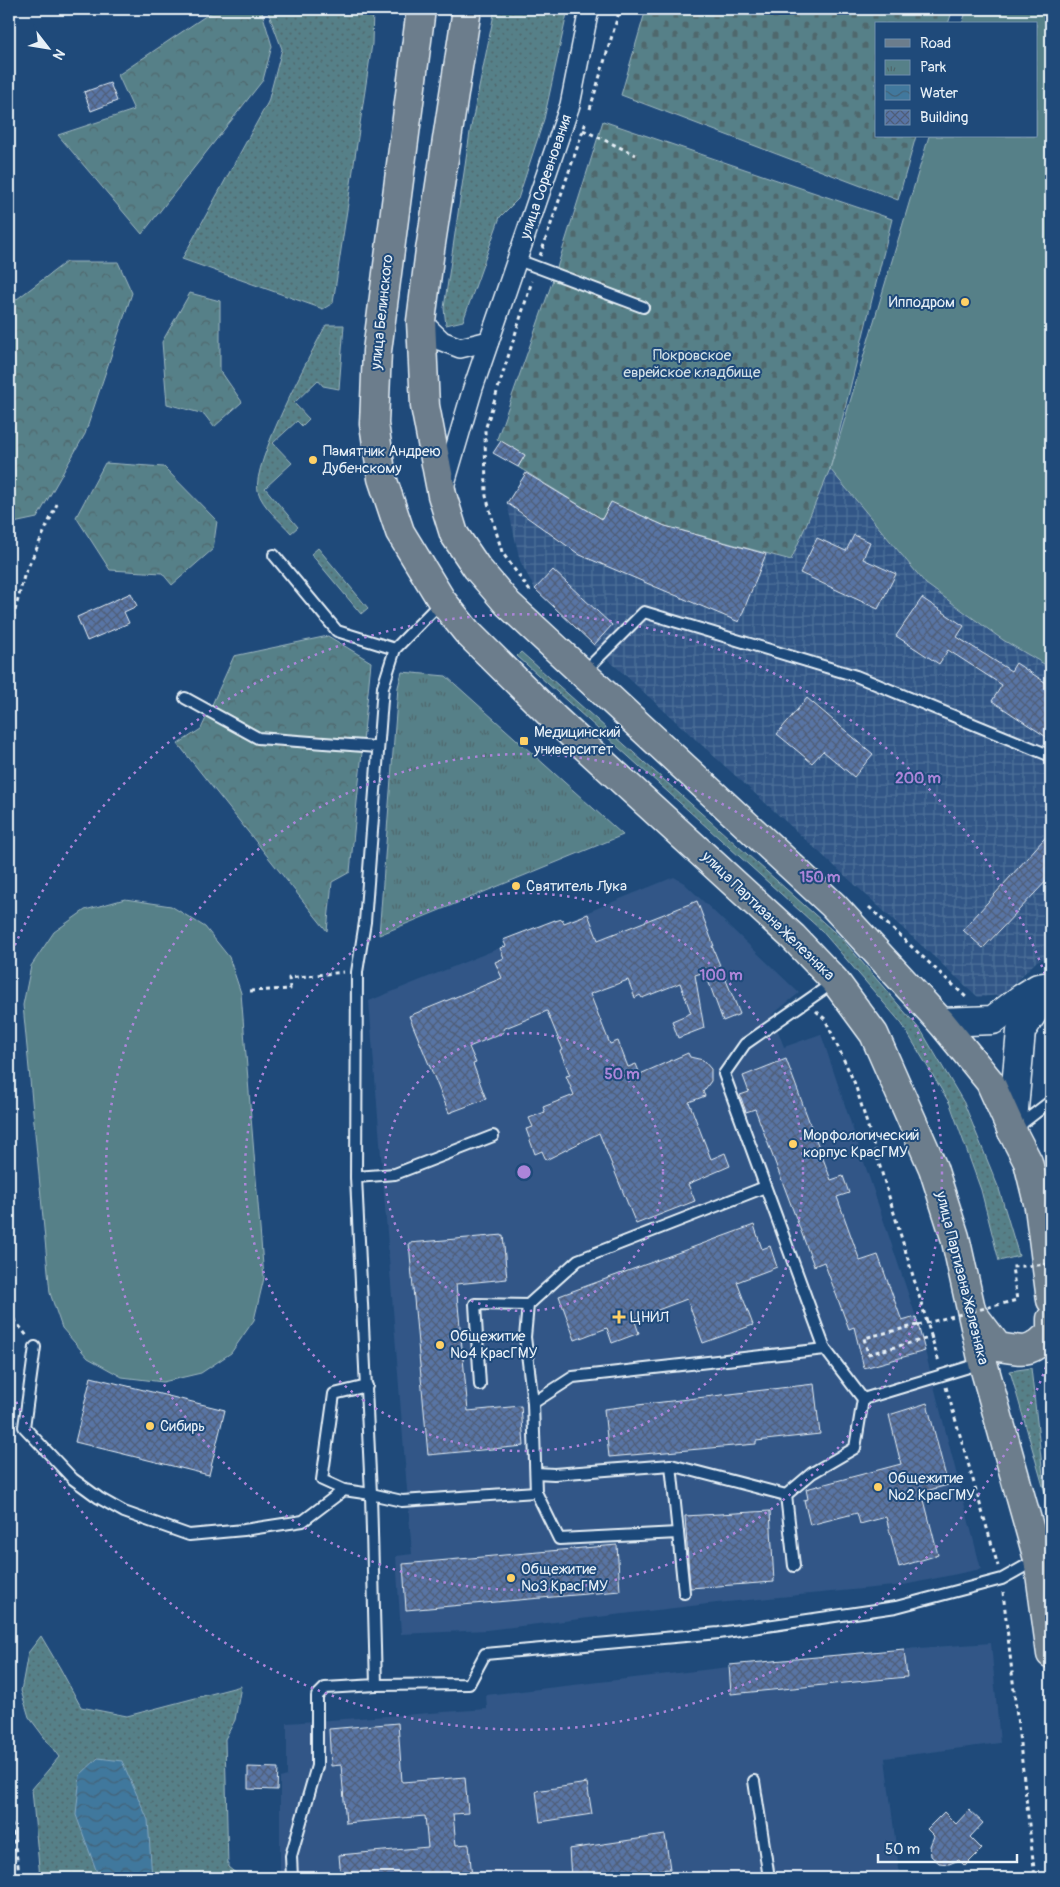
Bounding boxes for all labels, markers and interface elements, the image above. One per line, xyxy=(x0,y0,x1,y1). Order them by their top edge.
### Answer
north arrow xyxy=(22,22,72,72)
legend xyxy=(875,22,1038,138)
text: Road xyxy=(920,34,951,53)
text: N xyxy=(49,46,68,63)
text: Park xyxy=(920,58,947,77)
text: Water xyxy=(920,84,959,103)
text: Building xyxy=(920,108,968,127)
street label: улица Соревнования xyxy=(515,112,576,243)
street label: улица Белинского xyxy=(366,254,397,371)
place label: Ипподром xyxy=(889,293,955,312)
marker: Ипподром xyxy=(959,296,971,308)
park label: Покровское еврейское кладбище xyxy=(624,346,761,382)
place label: Памятник Андрею Дубенскому xyxy=(322,442,441,478)
marker: Памятник Андрею Дубенскому xyxy=(307,454,319,466)
place label: Медицинский университет xyxy=(533,723,621,759)
marker: Медицинский университет xyxy=(518,735,530,747)
text: 200 m xyxy=(895,769,941,788)
street label: улица Партизана Железняка xyxy=(697,847,839,985)
text: 150 m xyxy=(800,868,840,887)
place label: Святитель Лука xyxy=(526,877,627,896)
marker: Святитель Лука xyxy=(510,880,522,892)
text: 100 m xyxy=(700,966,742,985)
text: 50 m xyxy=(605,1065,639,1084)
place label: Морфологический корпус КрасГМУ xyxy=(803,1126,920,1162)
marker: Морфологический корпус КрасГМУ xyxy=(787,1138,799,1150)
centre of rings xyxy=(515,1163,533,1181)
street label: улица Партизана Железняка xyxy=(931,1188,993,1367)
place label: ЦНИЛ xyxy=(630,1308,669,1327)
marker: ЦНИЛ xyxy=(612,1310,626,1324)
place label: Общежитие №4 КрасГМУ xyxy=(450,1327,537,1363)
marker: Общежитие №4 КрасГМУ xyxy=(434,1339,446,1351)
place label: Сибирь xyxy=(160,1417,205,1436)
marker: Сибирь xyxy=(144,1420,156,1432)
place label: Общежитие №2 КрасГМУ xyxy=(888,1469,975,1505)
marker: Общежитие №2 КрасГМУ xyxy=(872,1481,884,1493)
place label: Общежитие №3 КрасГМУ xyxy=(521,1560,608,1596)
marker: Общежитие №3 КрасГМУ xyxy=(505,1572,517,1584)
scale bar xyxy=(878,1832,1016,1864)
text: 50 m xyxy=(885,1840,920,1859)

